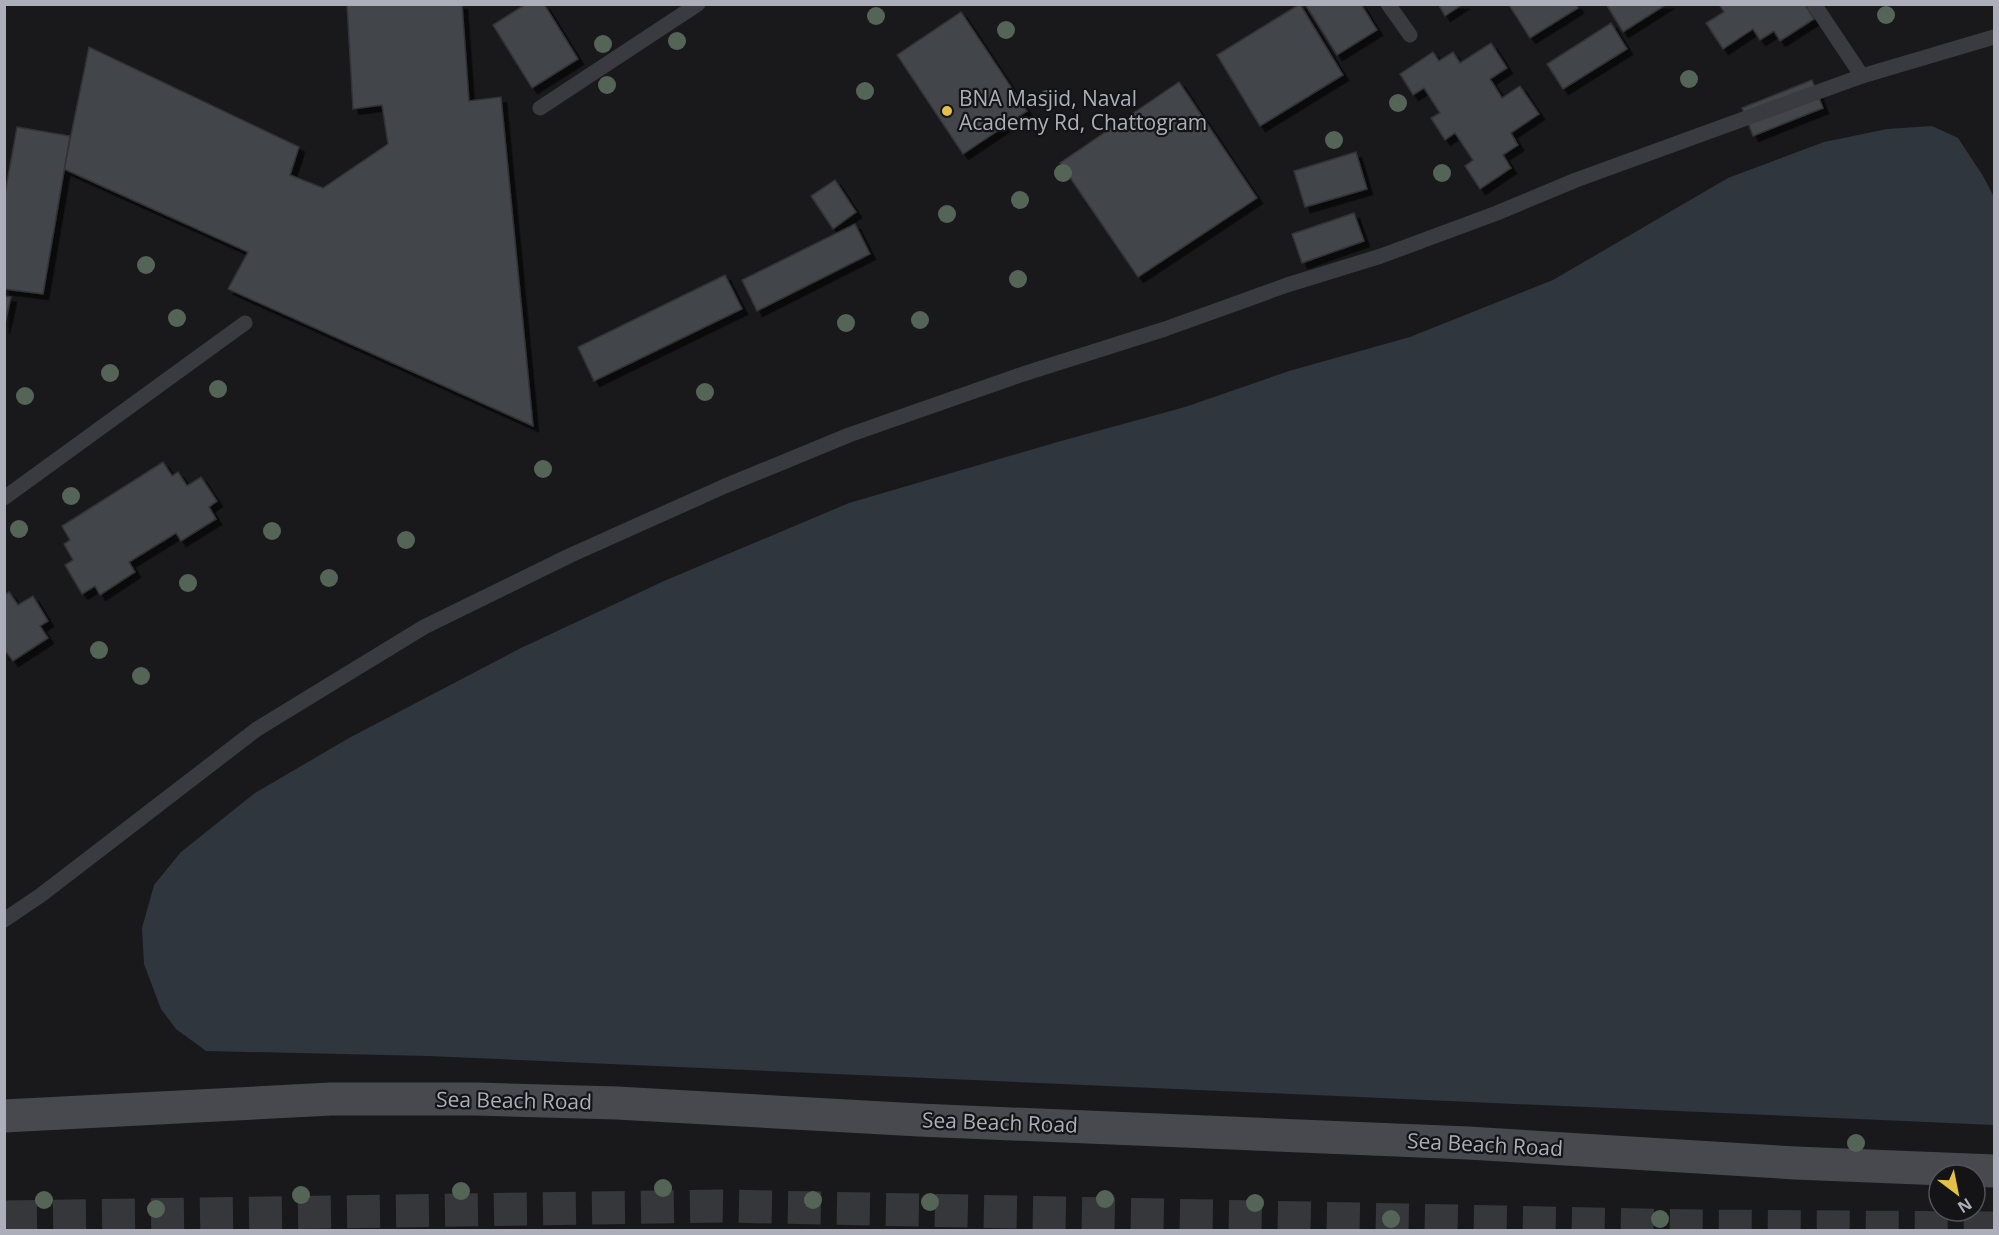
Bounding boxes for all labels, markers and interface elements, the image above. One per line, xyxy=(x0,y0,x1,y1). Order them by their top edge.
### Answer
place label: BNA Masjid, Naval Academy Rd, Chattogram xyxy=(959,84,1207,136)
marker: BNA Masjid, Naval Academy Rd, Chattogram xyxy=(940,104,954,118)
street label: Sea Beach Road xyxy=(436,1085,592,1115)
street label: Sea Beach Road xyxy=(922,1105,1078,1139)
street label: Sea Beach Road xyxy=(1406,1126,1564,1162)
north arrow xyxy=(1927,1163,1987,1223)
text: N xyxy=(1954,1193,1976,1218)

